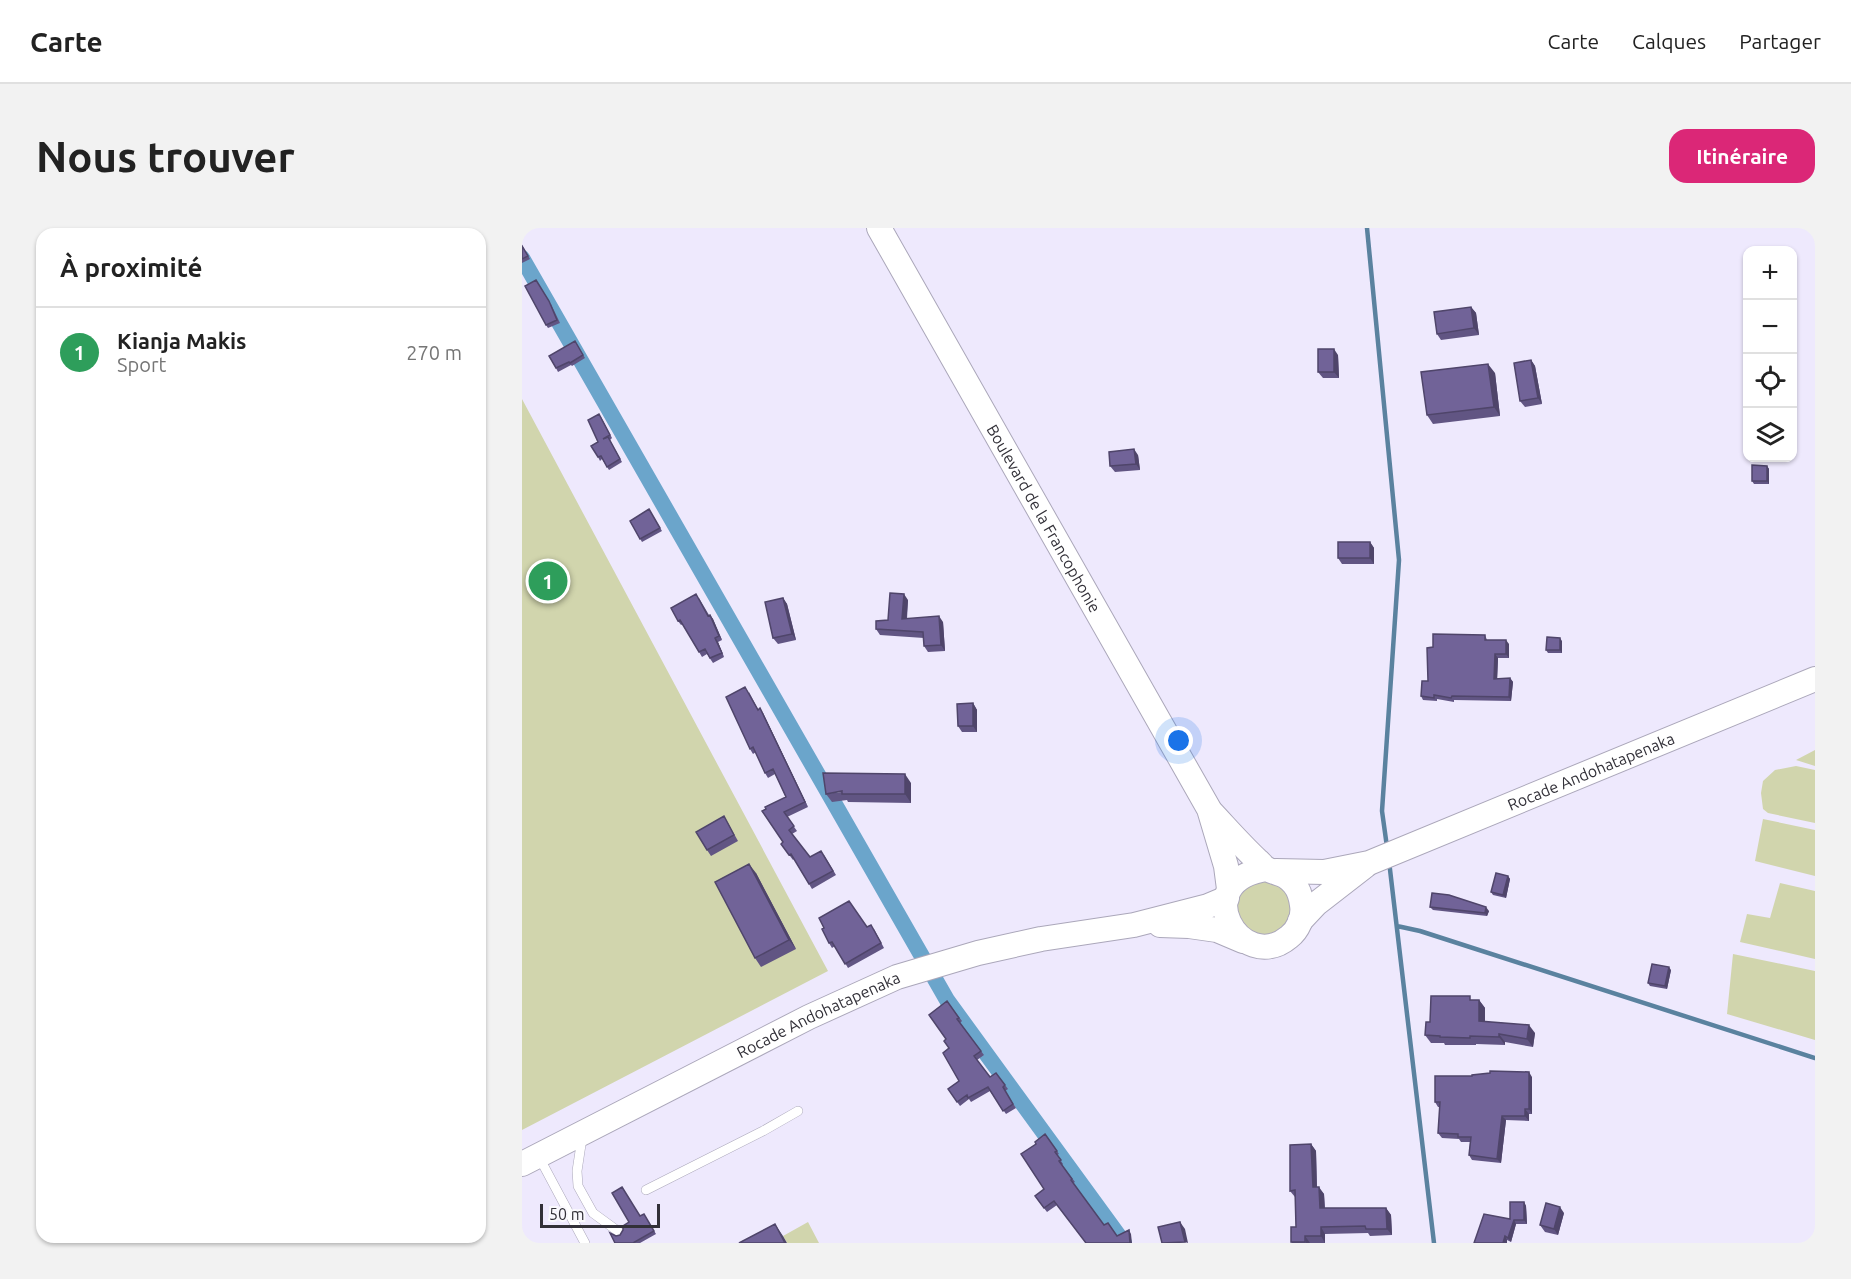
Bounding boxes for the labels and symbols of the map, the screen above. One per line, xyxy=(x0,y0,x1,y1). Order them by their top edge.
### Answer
street label: Boulevard de la Francophonie xyxy=(984,421,1104,615)
pin: 1 xyxy=(528,558,568,604)
your location xyxy=(1164,726,1193,755)
street label: Rocade Andohatapenaka xyxy=(1505,729,1677,814)
street label: Rocade Andohatapenaka xyxy=(734,968,903,1061)
scale bar xyxy=(540,1201,660,1228)

